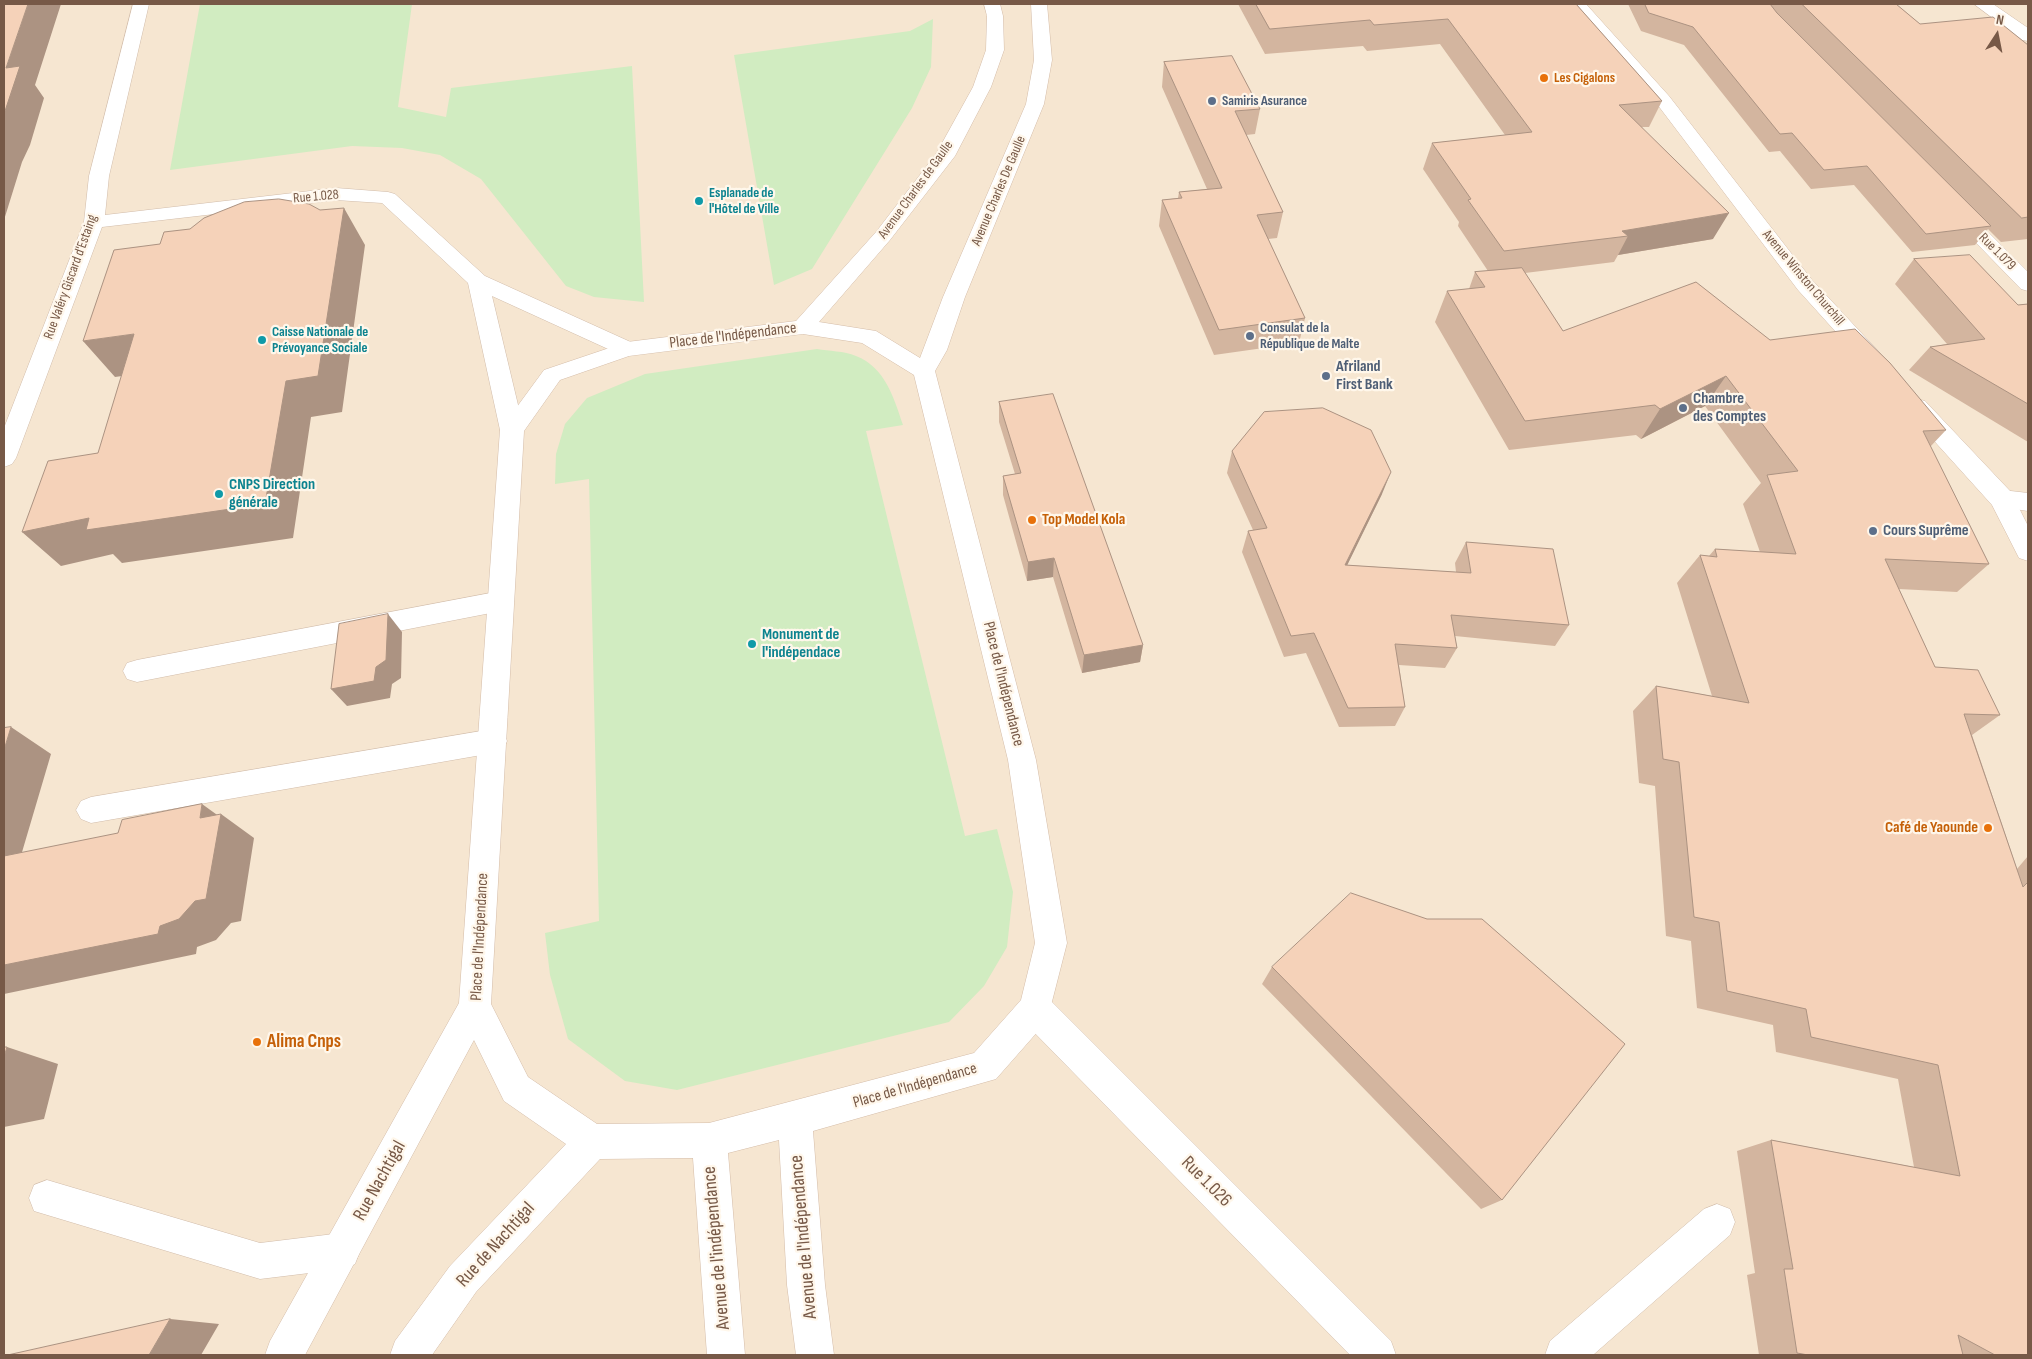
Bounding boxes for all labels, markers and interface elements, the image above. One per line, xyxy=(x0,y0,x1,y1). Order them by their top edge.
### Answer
north arrow xyxy=(1972,10,2022,60)
text: N xyxy=(1995,11,2005,29)
place label: Les Cigalons xyxy=(1554,70,1615,86)
marker: Les Cigalons xyxy=(1538,72,1550,84)
place label: Samiris Asurance xyxy=(1222,93,1307,109)
marker: Samiris Asurance xyxy=(1206,95,1218,107)
street label: Avenue Charles De Gaulle xyxy=(968,133,1030,249)
street label: Avenue Charles de Gaulle xyxy=(875,138,957,242)
place label: Esplanade de l'Hôtel de Ville xyxy=(709,185,779,218)
street label: Rue 1.028 xyxy=(292,187,340,207)
marker: Esplanade de l'Hôtel de Ville xyxy=(693,195,705,207)
street label: Rue Valéry Giscard d'Estaing xyxy=(41,212,101,342)
street label: Avenue Winston Churchill xyxy=(1758,227,1848,329)
street label: Rue 1.079 xyxy=(1975,230,2019,274)
street label: Place de l'Indépendance xyxy=(668,319,798,353)
place label: Consulat de la République de Malte xyxy=(1260,320,1359,352)
place label: Caisse Nationale de Prévoyance Sociale xyxy=(272,324,368,357)
marker: Consulat de la République de Malte xyxy=(1244,330,1256,342)
marker: Caisse Nationale de Prévoyance Sociale xyxy=(256,334,268,346)
place label: Afriland First Bank xyxy=(1336,357,1393,395)
marker: Afriland First Bank xyxy=(1320,370,1332,382)
place label: Chambre des Comptes xyxy=(1693,389,1766,427)
marker: Chambre des Comptes xyxy=(1677,402,1689,414)
place label: CNPS Direction générale xyxy=(229,475,315,513)
marker: CNPS Direction générale xyxy=(213,488,225,500)
place label: Top Model Kola xyxy=(1042,510,1125,530)
marker: Top Model Kola xyxy=(1026,514,1038,526)
place label: Cours Suprême xyxy=(1883,521,1969,541)
marker: Cours Suprême xyxy=(1867,525,1879,537)
street label: Place de l'Indépendance xyxy=(978,620,1028,748)
place label: Monument de l'indépendace xyxy=(762,625,840,663)
marker: Monument de l'indépendace xyxy=(746,638,758,650)
place label: Café de Yaounde xyxy=(1885,818,1978,838)
marker: Café de Yaounde xyxy=(1982,822,1994,834)
street label: Place de l'Indépendance xyxy=(467,873,493,1001)
place label: Alima Cnps xyxy=(267,1031,341,1053)
marker: Alima Cnps xyxy=(251,1036,263,1048)
street label: Place de l'Indépendance xyxy=(851,1059,979,1113)
street label: Rue Nachtigal xyxy=(349,1137,411,1225)
street label: Rue 1.026 xyxy=(1176,1152,1236,1212)
street label: Avenue de l'Indépendance xyxy=(785,1154,823,1320)
street label: Avenue de l'indépendance xyxy=(698,1165,736,1331)
street label: Rue de Nachtigal xyxy=(452,1198,540,1292)

